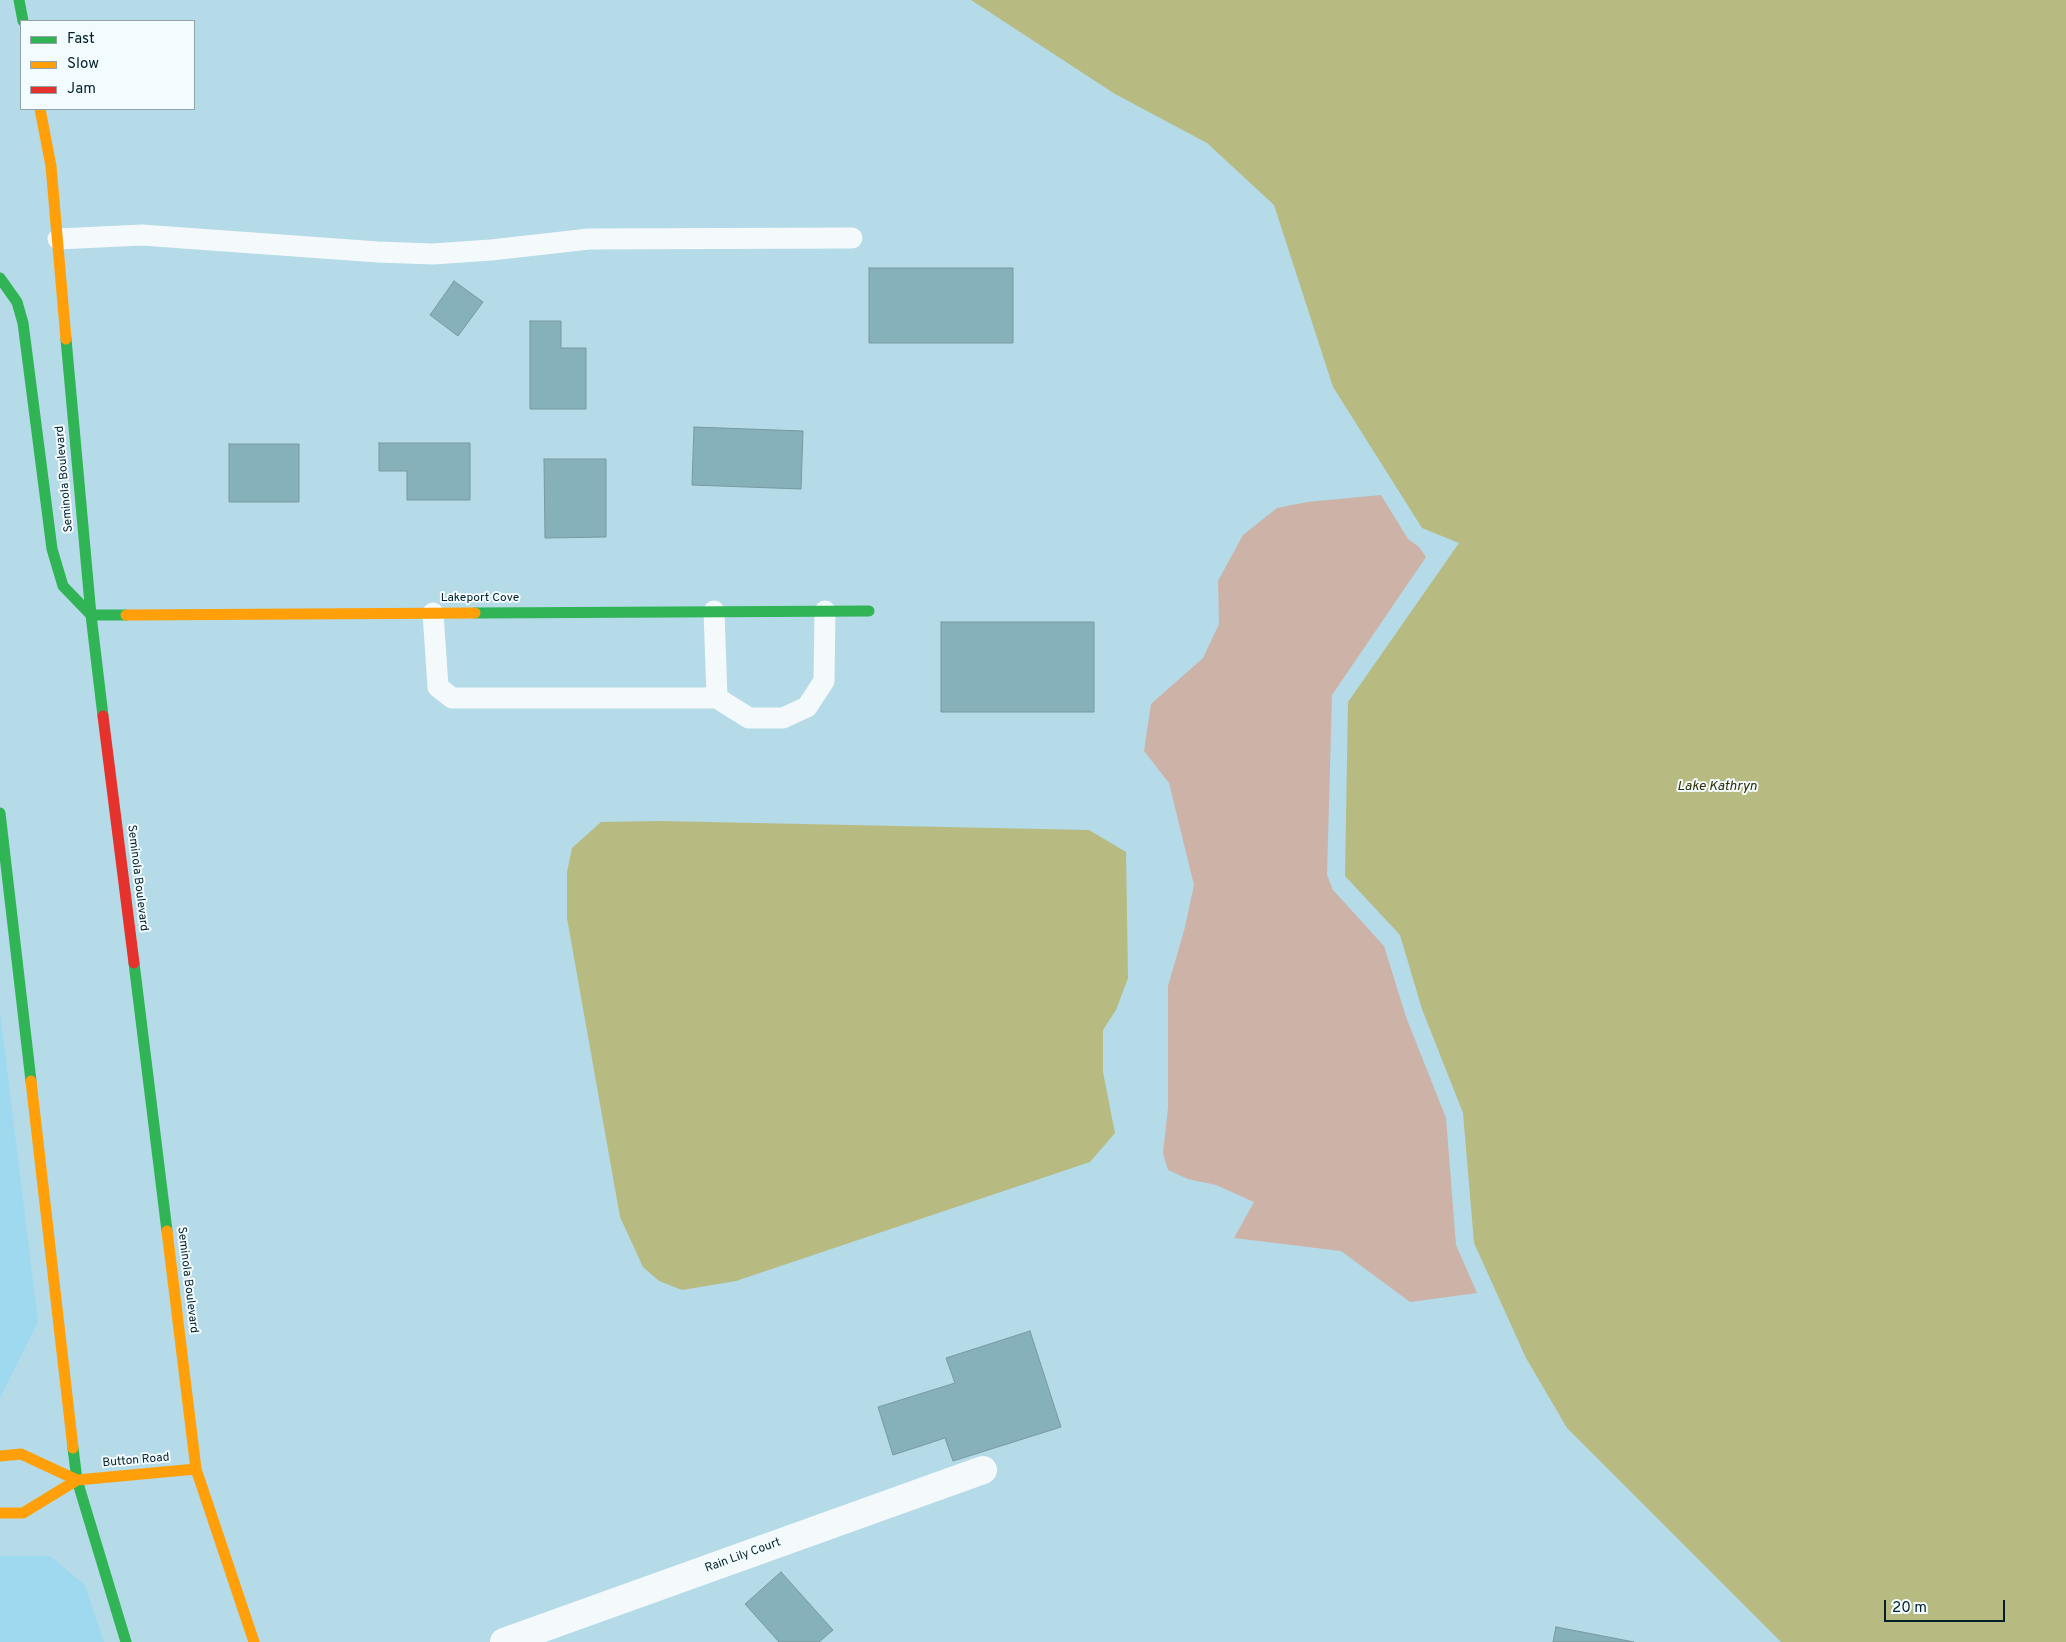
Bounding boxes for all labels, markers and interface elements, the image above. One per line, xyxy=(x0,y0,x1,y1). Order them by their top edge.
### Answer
legend xyxy=(20,20,195,110)
text: Fast xyxy=(67,30,95,49)
text: Slow xyxy=(67,55,99,74)
text: Jam xyxy=(67,80,96,99)
street label: Seminola Boulevard xyxy=(53,425,77,533)
street label: Lakeport Cove xyxy=(441,592,519,606)
water label: Lake Kathryn xyxy=(1677,779,1757,795)
street label: Seminola Boulevard xyxy=(123,824,151,932)
street label: Seminola Boulevard xyxy=(173,1226,201,1334)
street label: Button Road xyxy=(102,1451,170,1471)
street label: Rain Lily Court xyxy=(703,1536,783,1576)
scale bar xyxy=(1886,1590,2007,1622)
text: 20 m xyxy=(1892,1599,1927,1618)

